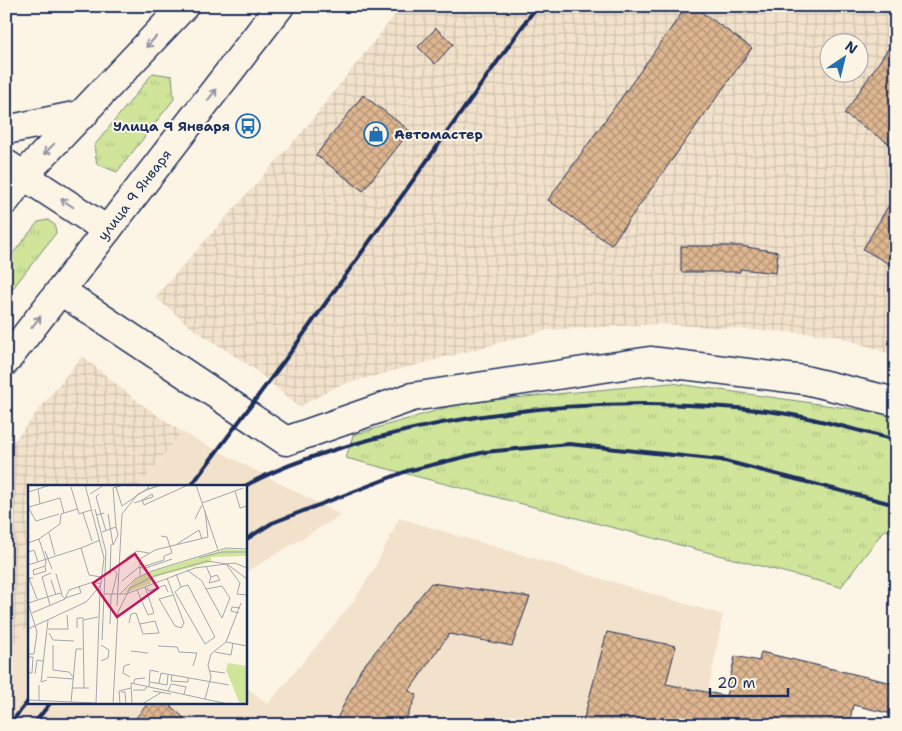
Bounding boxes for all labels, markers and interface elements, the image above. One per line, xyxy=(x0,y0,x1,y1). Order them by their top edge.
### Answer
north arrow xyxy=(820,32,870,82)
one-way arrow xyxy=(145,36,157,48)
text: N xyxy=(842,37,861,58)
one-way arrow xyxy=(206,89,217,102)
bus stop icon: Улица 9 Января xyxy=(235,113,261,139)
place label: Улица 9 Января xyxy=(113,117,230,135)
shop icon: Автомастер xyxy=(363,121,389,147)
place label: Автомастер xyxy=(394,125,483,143)
one-way arrow xyxy=(43,143,56,155)
street label: улица 9 Января xyxy=(94,146,175,244)
one-way arrow xyxy=(60,198,74,208)
one-way arrow xyxy=(31,315,41,329)
inset map xyxy=(28,485,246,704)
scale bar xyxy=(710,666,787,698)
text: 20 m xyxy=(717,673,756,693)

